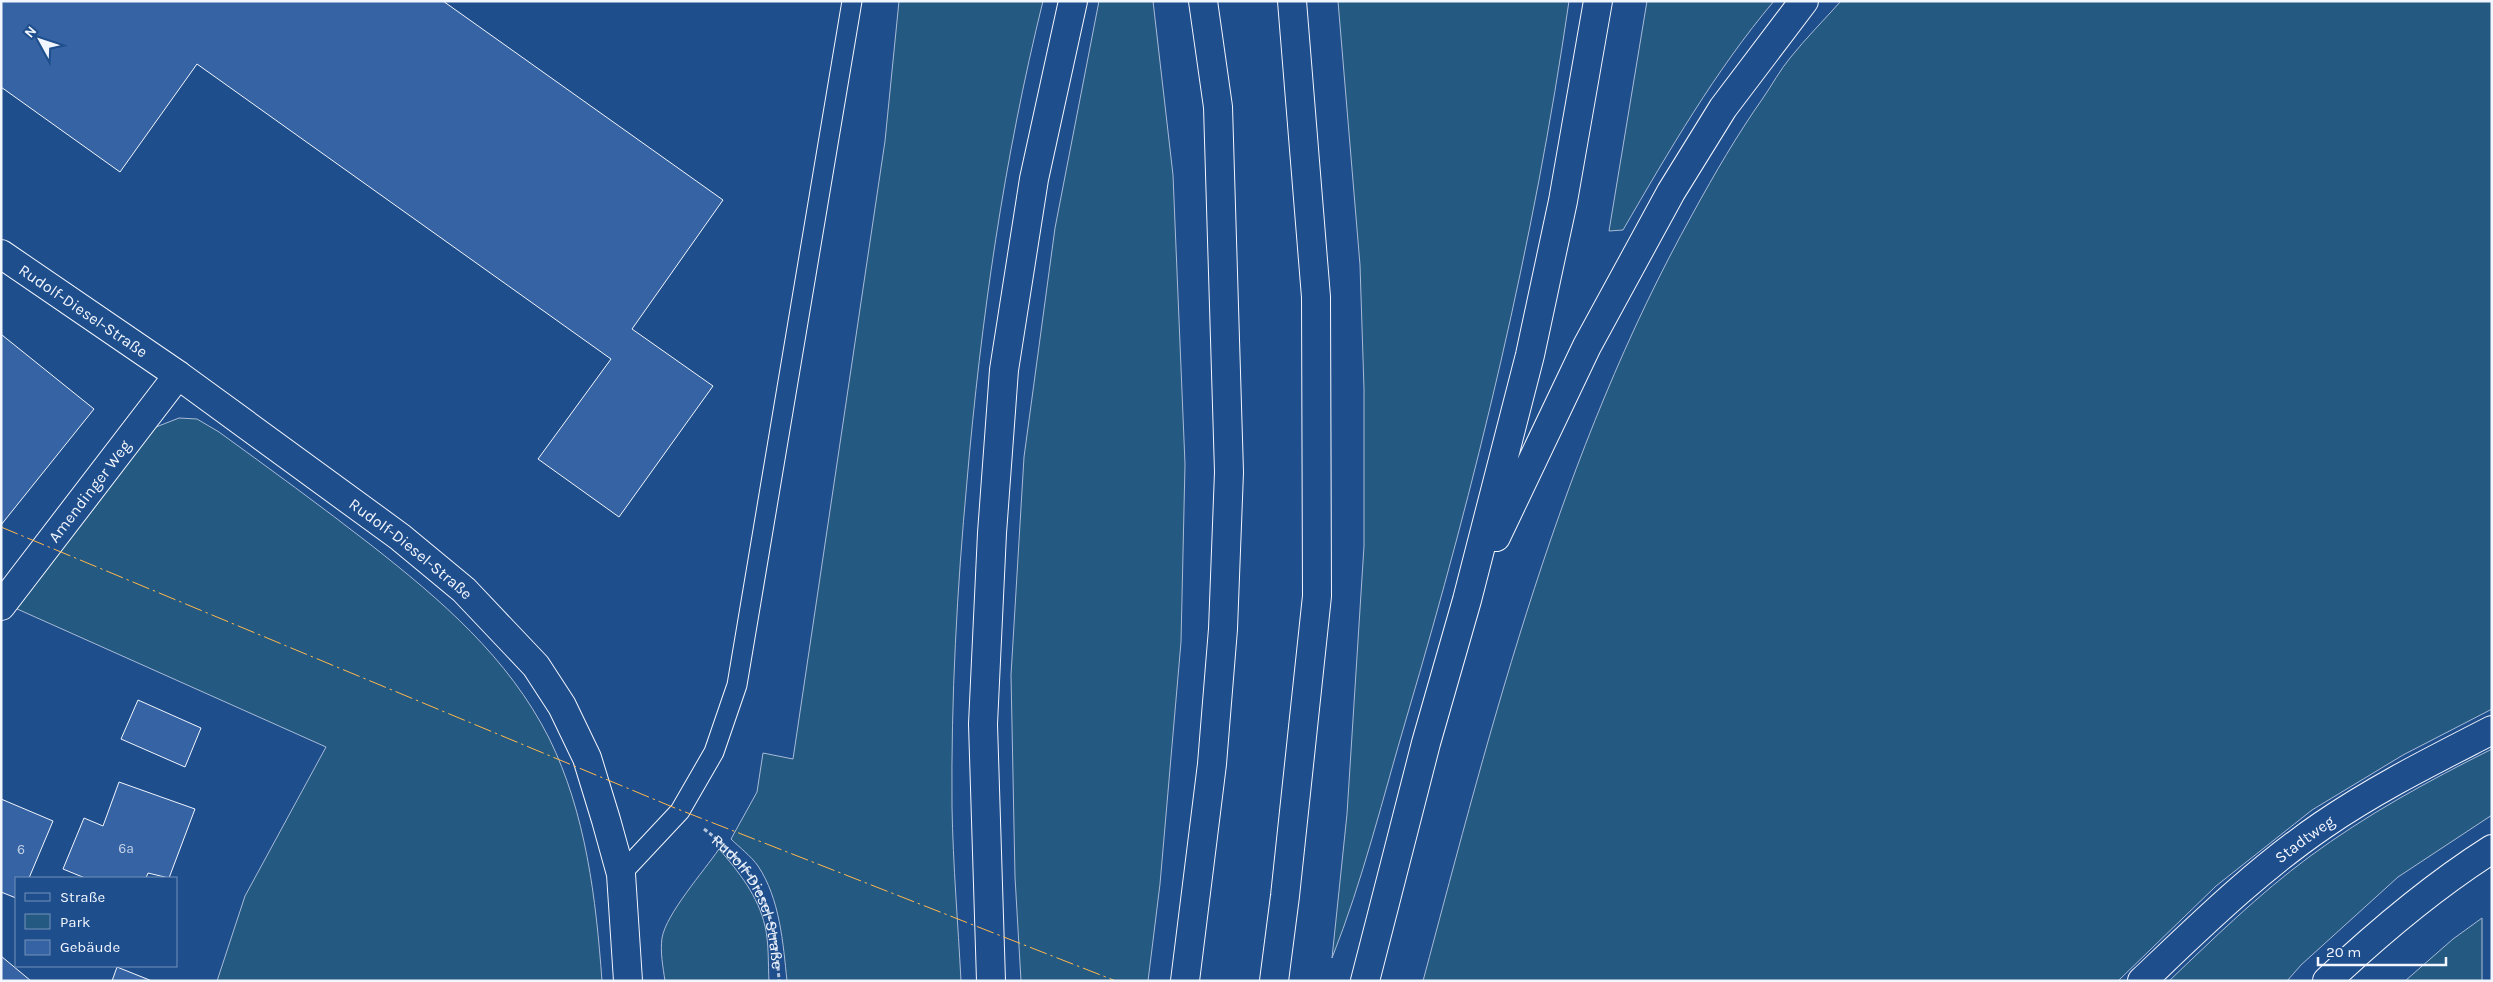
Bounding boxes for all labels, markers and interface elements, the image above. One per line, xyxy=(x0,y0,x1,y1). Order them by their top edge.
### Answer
north arrow xyxy=(15,15,65,65)
text: N xyxy=(21,23,40,41)
street label: Rudolf-Diesel-Straße xyxy=(15,260,151,362)
street label: Amendinger Weg xyxy=(44,436,135,546)
street label: Rudolf-Diesel-Straße xyxy=(345,494,476,603)
street label: Stadtweg xyxy=(2271,811,2338,867)
street label: Rudolf-Diesel-Straße xyxy=(708,830,787,970)
house number: 6a xyxy=(118,840,134,857)
house number: 6 xyxy=(17,841,25,858)
legend xyxy=(15,877,178,967)
text: Straße xyxy=(60,888,105,906)
text: Park xyxy=(60,913,90,931)
scale bar xyxy=(2318,934,2446,966)
text: Gebäude xyxy=(60,938,120,956)
text: 20 m xyxy=(2326,943,2361,961)

